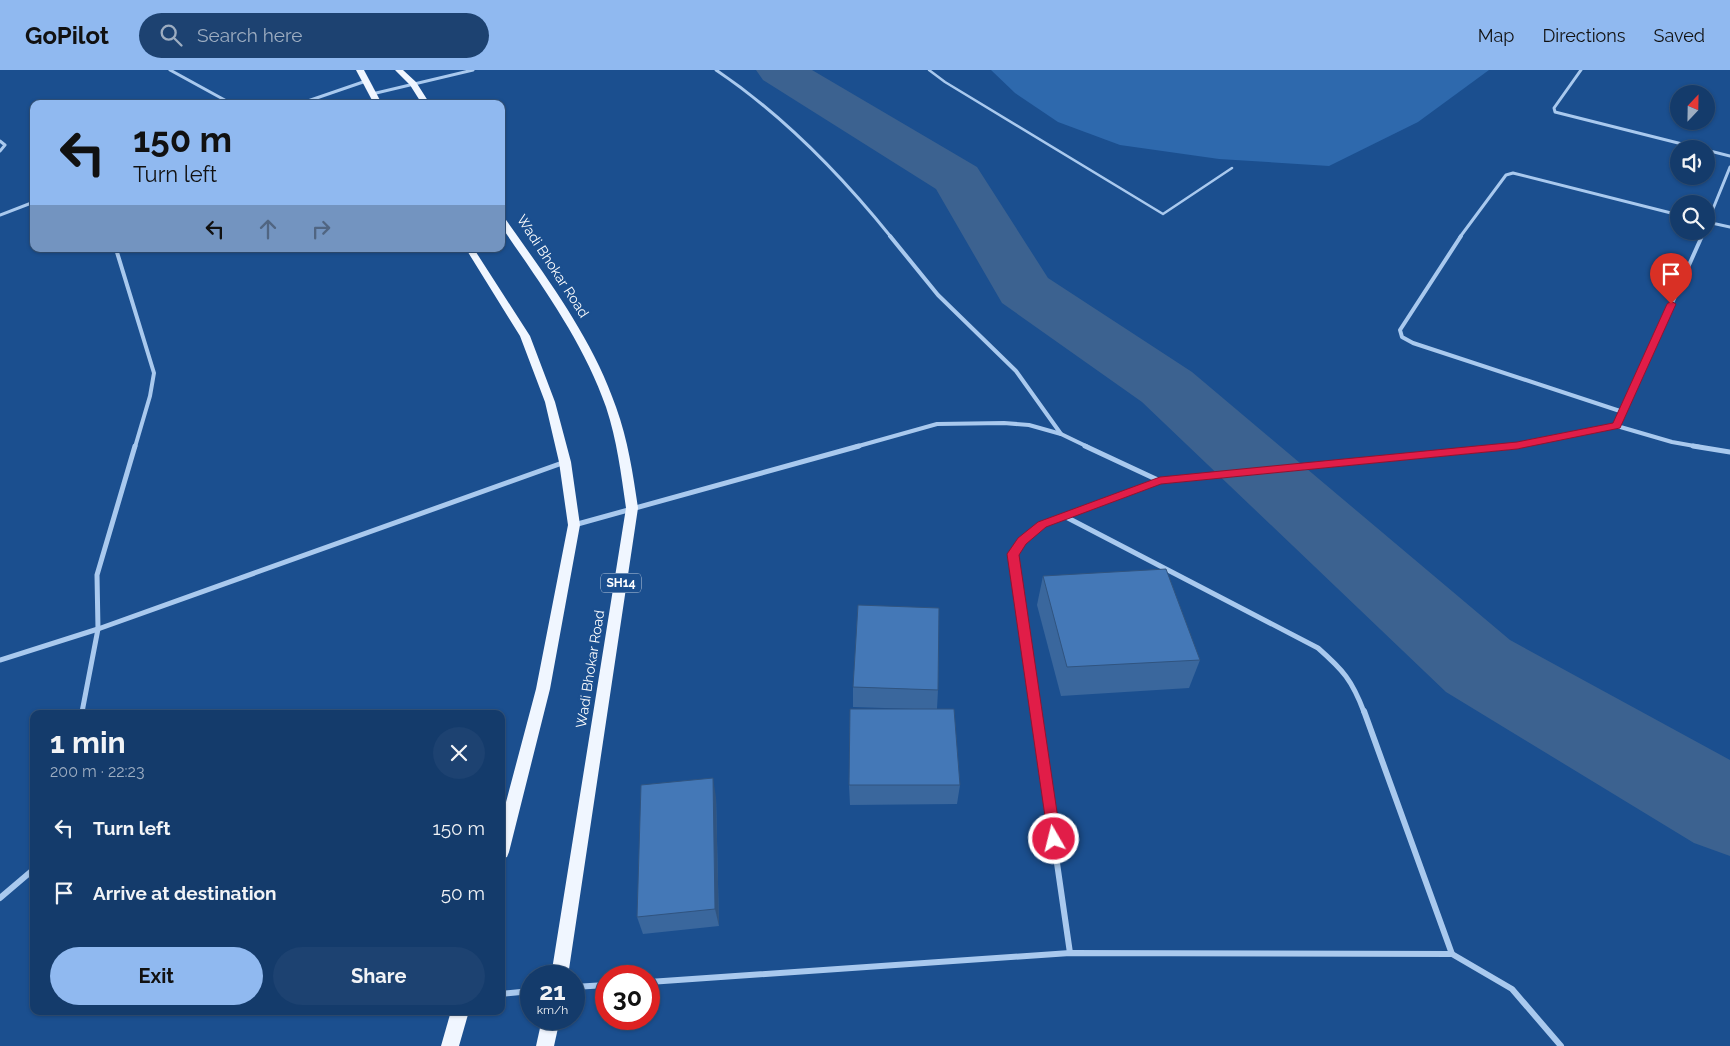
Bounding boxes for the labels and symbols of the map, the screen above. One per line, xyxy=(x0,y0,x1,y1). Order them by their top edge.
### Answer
north arrow xyxy=(1670,85,1715,130)
street label: Wadi Bhokar Road xyxy=(514,212,592,320)
pin xyxy=(1650,253,1692,304)
road number: SH14 xyxy=(601,573,641,592)
street label: Wadi Bhokar Road xyxy=(573,609,607,729)
position arrow xyxy=(1027,812,1079,864)
speed limit sign: 30 xyxy=(595,965,660,1030)

